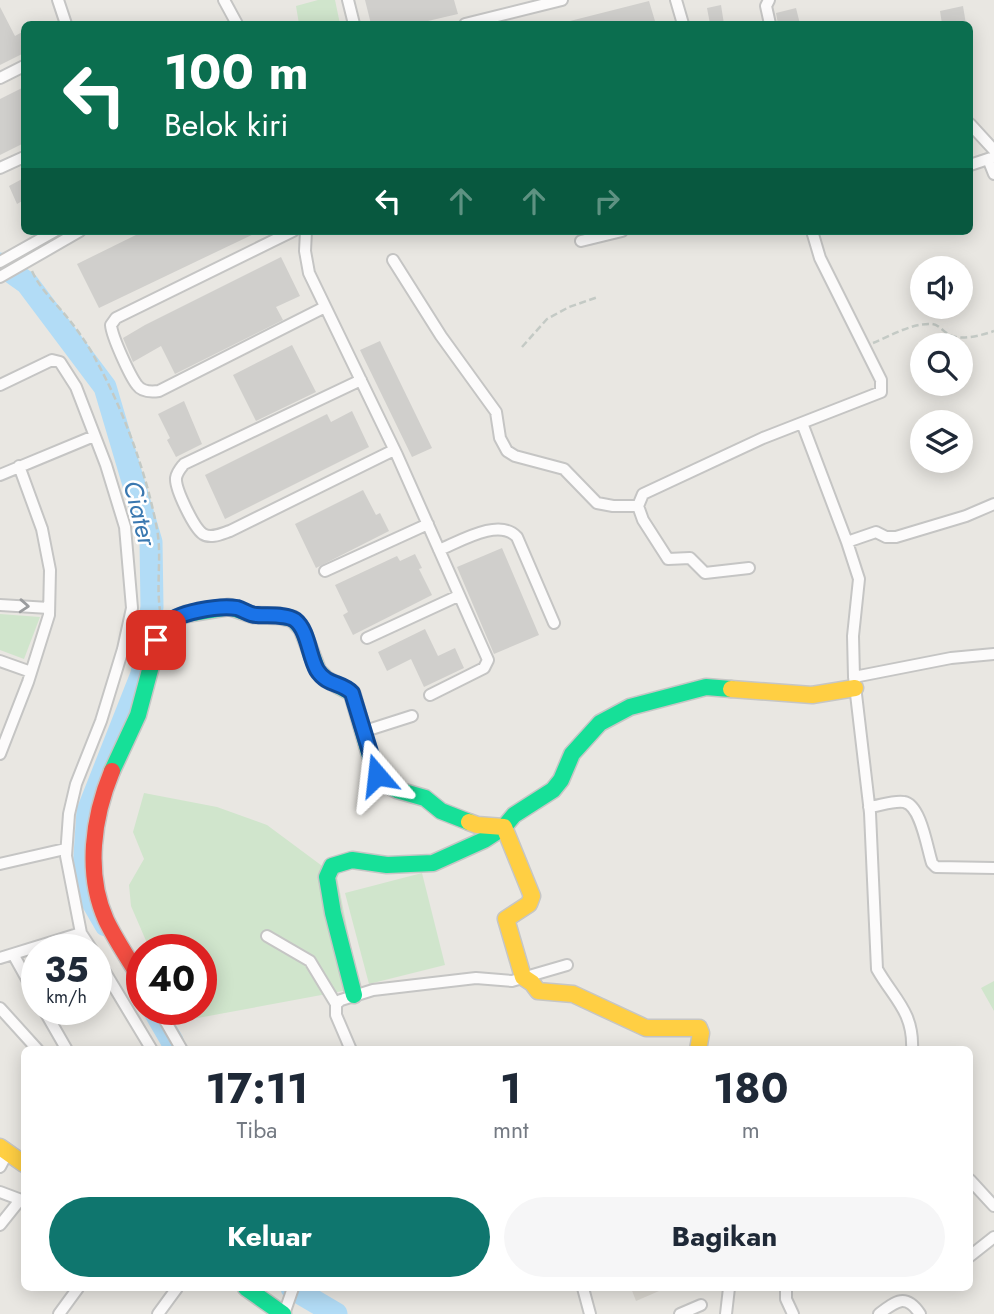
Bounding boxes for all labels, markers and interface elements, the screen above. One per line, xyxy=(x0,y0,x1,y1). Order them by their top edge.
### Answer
text: 100 m xyxy=(164,37,309,107)
icon: left xyxy=(49,49,140,140)
text: Belok kiri xyxy=(164,102,289,148)
icon: left xyxy=(369,182,407,220)
icon: ahead xyxy=(442,182,480,220)
icon: ahead xyxy=(515,182,553,220)
icon: right xyxy=(588,182,626,220)
map controls xyxy=(910,256,973,473)
button: sound xyxy=(910,256,973,319)
button: search xyxy=(910,333,973,396)
button: layers xyxy=(910,410,973,473)
water label: Ciater xyxy=(114,476,167,551)
one-way arrow xyxy=(19,599,30,614)
pin xyxy=(126,610,186,670)
icon: arrive xyxy=(137,621,175,659)
position arrow xyxy=(340,738,414,812)
speed limit sign: 40 xyxy=(126,934,217,1025)
text: 35 xyxy=(44,945,89,995)
text: km/h xyxy=(46,984,87,1010)
text: 17:11 xyxy=(205,1058,308,1119)
text: 1 xyxy=(500,1058,521,1119)
text: 180 xyxy=(713,1058,789,1119)
text: Tiba xyxy=(237,1113,277,1147)
text: mnt xyxy=(493,1113,529,1147)
text: m xyxy=(742,1113,760,1147)
button: Keluar xyxy=(49,1197,490,1277)
button: Bagikan xyxy=(504,1197,945,1277)

